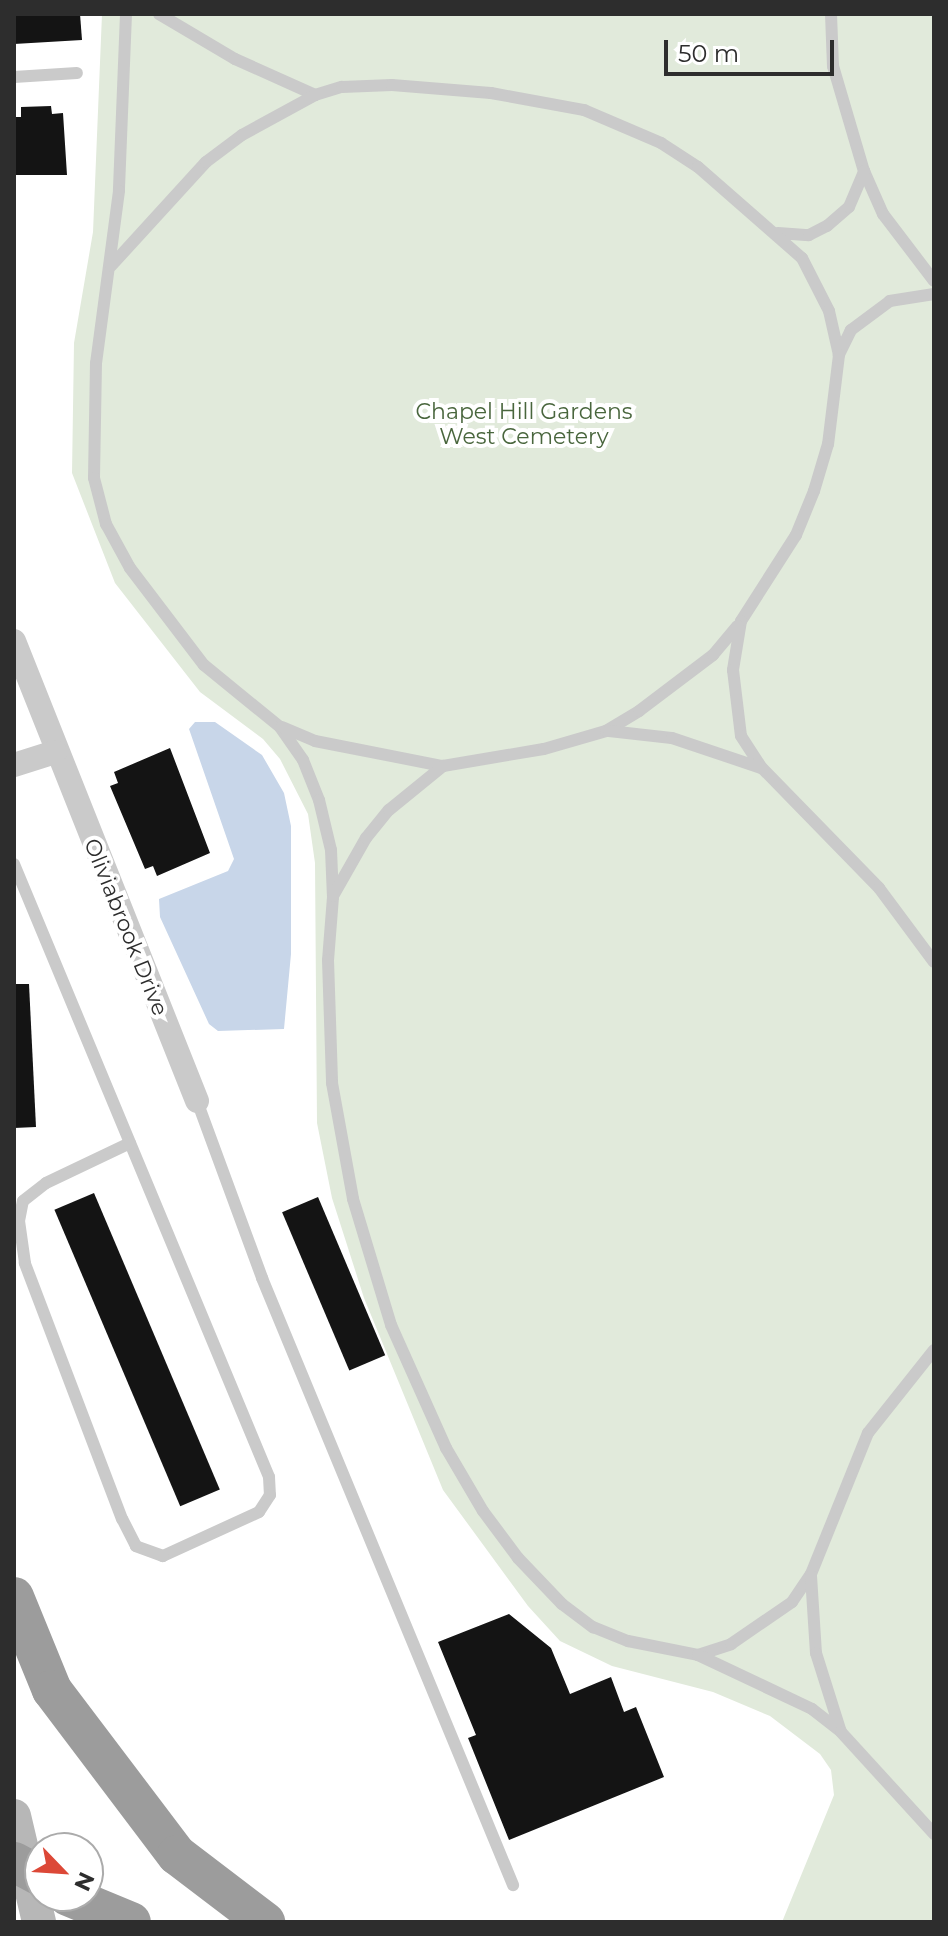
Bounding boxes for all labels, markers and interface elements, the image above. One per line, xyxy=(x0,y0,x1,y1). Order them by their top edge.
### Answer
scale bar xyxy=(668,24,838,74)
text: 50 m xyxy=(678,39,739,68)
park label: Chapel Hill Gardens West Cemetery xyxy=(415,398,633,450)
street label: Oliviabrook Drive xyxy=(78,835,174,1019)
north arrow xyxy=(24,1832,104,1912)
text: N xyxy=(68,1868,100,1895)

